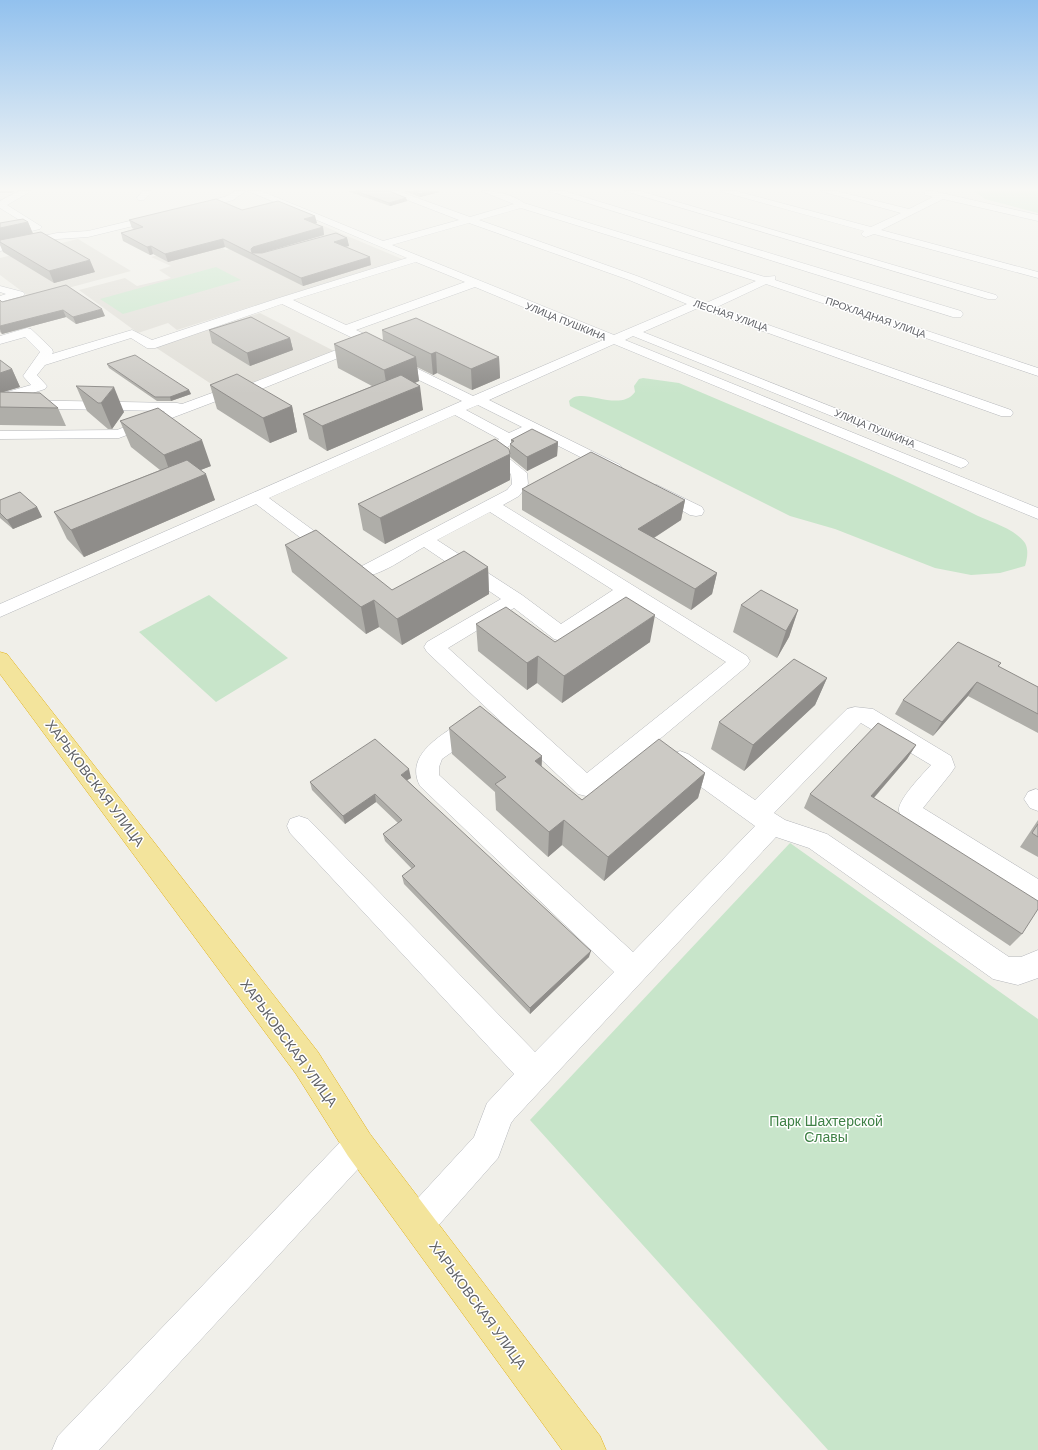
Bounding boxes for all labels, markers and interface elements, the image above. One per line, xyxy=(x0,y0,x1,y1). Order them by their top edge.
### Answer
street label: ПРОХЛАДНАЯ УЛИЦА xyxy=(824,294,928,341)
street label: ЛЕСНАЯ УЛИЦА xyxy=(692,297,770,334)
street label: УЛИЦА ПУШКИНА xyxy=(523,299,608,344)
street label: УЛИЦА ПУШКИНА xyxy=(832,406,917,451)
street label: ХАРЬКОВСКАЯ УЛИЦА xyxy=(42,716,149,850)
street label: ХАРЬКОВСКАЯ УЛИЦА xyxy=(237,976,342,1111)
park label: Парк Шахтерской Славы xyxy=(769,1112,883,1146)
street label: ХАРЬКОВСКАЯ УЛИЦА xyxy=(426,1238,531,1373)

